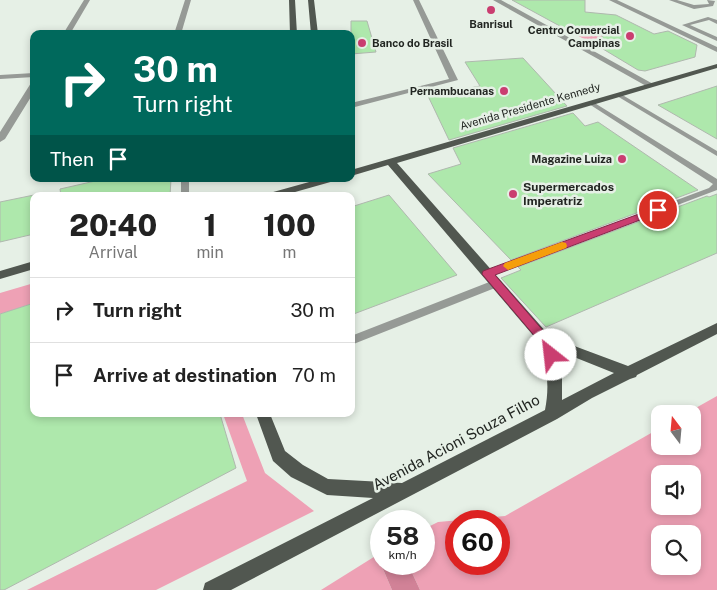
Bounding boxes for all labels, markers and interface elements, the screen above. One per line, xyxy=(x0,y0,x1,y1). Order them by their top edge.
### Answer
marker: Banrisul xyxy=(485,4,497,16)
place label: Banrisul xyxy=(469,18,513,30)
place label: Centro Comercial Campinas xyxy=(528,24,620,49)
marker: Centro Comercial Campinas xyxy=(624,30,636,42)
marker: Banco do Brasil xyxy=(356,37,368,49)
place label: Banco do Brasil xyxy=(372,37,453,49)
text: 30 m xyxy=(133,49,218,90)
icon: right xyxy=(50,50,115,115)
street label: Avenida Presidente Kennedy xyxy=(458,80,602,132)
place label: Pernambucanas xyxy=(410,85,494,97)
marker: Pernambucanas xyxy=(498,85,510,97)
text: Turn right xyxy=(133,91,233,117)
icon: arrive xyxy=(104,145,132,173)
text: Then xyxy=(50,148,94,170)
place label: Magazine Luiza xyxy=(531,153,612,165)
marker: Magazine Luiza xyxy=(616,153,628,165)
place label: Supermercados Imperatriz xyxy=(523,180,614,208)
marker: Supermercados Imperatriz xyxy=(507,188,519,200)
pin xyxy=(637,189,679,231)
icon: arrive xyxy=(644,196,672,224)
text: 20:40 xyxy=(69,207,157,243)
text: 1 xyxy=(204,207,217,243)
text: 100 xyxy=(263,207,316,243)
text: Arrival xyxy=(89,243,138,262)
text: min xyxy=(197,243,224,262)
text: m xyxy=(282,243,296,262)
icon: right xyxy=(50,296,78,324)
text: Turn right xyxy=(93,299,182,321)
text: 30 m xyxy=(290,299,335,321)
position arrow xyxy=(524,328,576,380)
icon: arrive xyxy=(50,361,78,389)
text: Arrive at destination xyxy=(93,364,277,386)
text: 70 m xyxy=(292,364,336,386)
street label: Avenida Acioni Souza Filho xyxy=(370,391,542,493)
north arrow xyxy=(651,405,701,455)
map controls xyxy=(651,405,701,575)
button: sound xyxy=(651,465,701,515)
speed limit sign: 60 xyxy=(445,510,510,575)
text: 58 xyxy=(386,521,419,551)
button: search xyxy=(651,525,701,575)
text: km/h xyxy=(388,548,417,562)

